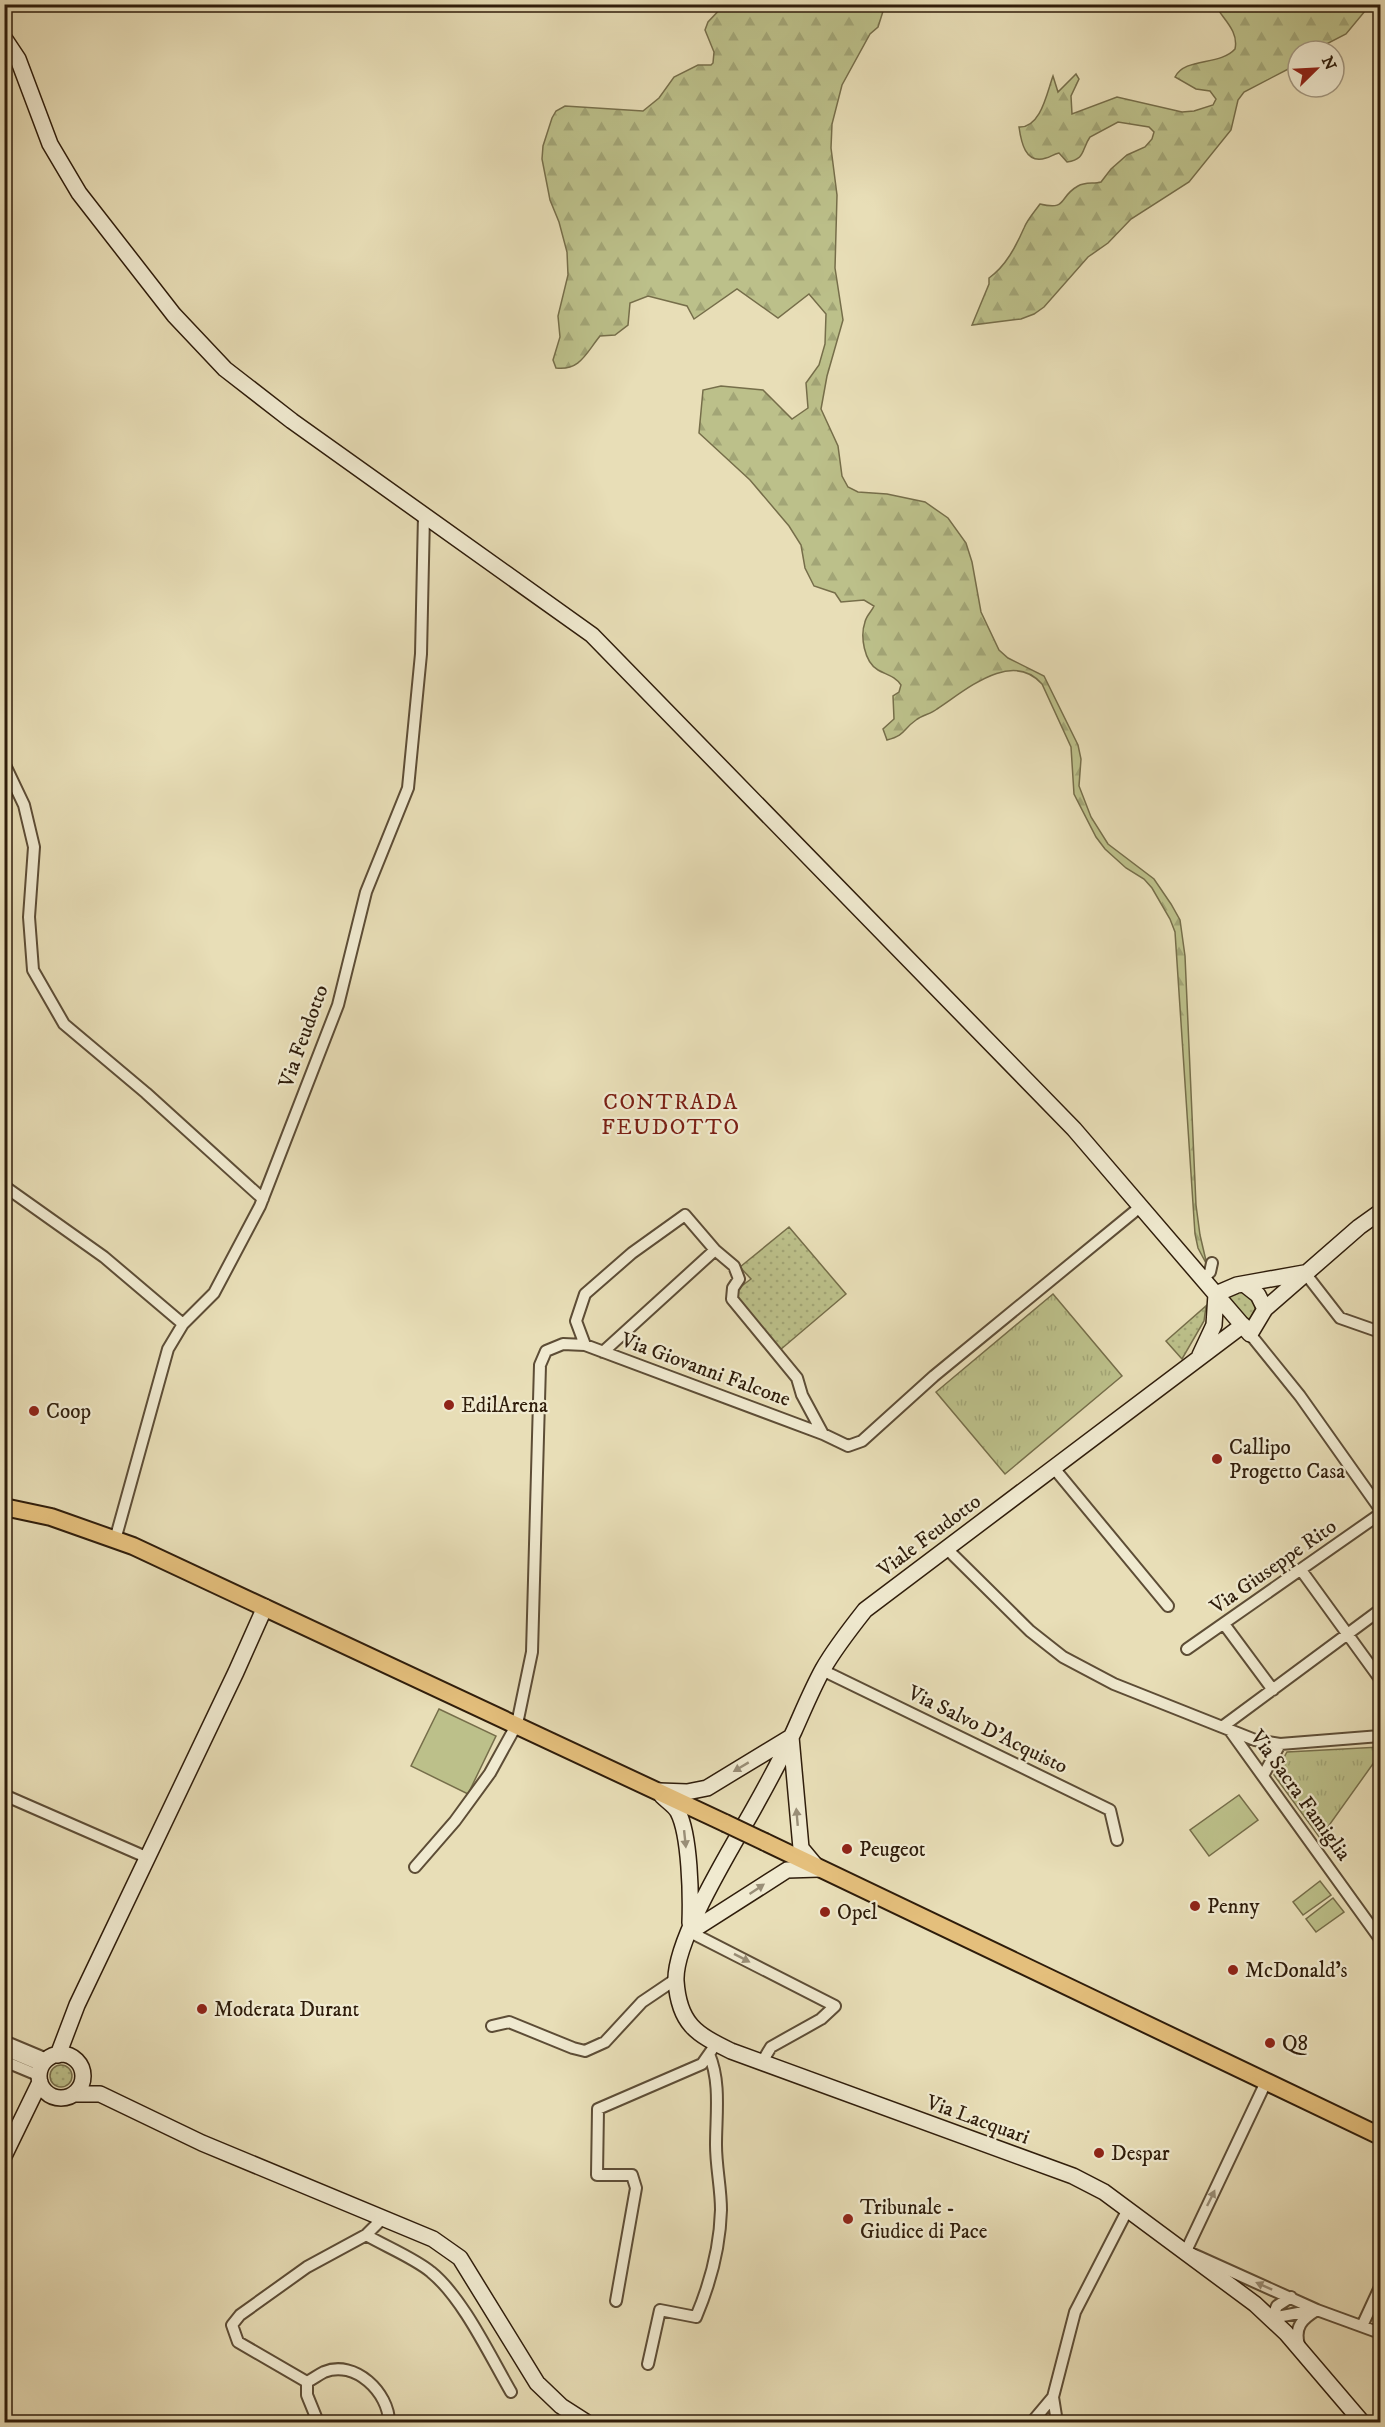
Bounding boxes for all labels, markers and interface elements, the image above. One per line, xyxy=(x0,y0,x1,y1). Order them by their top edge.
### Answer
north arrow xyxy=(1286,39,1346,99)
text: N xyxy=(1317,53,1341,73)
street label: Via Feudotto xyxy=(273,981,335,1092)
district label: CONTRADA FEUDOTTO xyxy=(601,1089,741,1141)
street label: Via Giovanni Falcone xyxy=(616,1327,794,1413)
place label: EdilArena xyxy=(461,1393,548,1419)
marker: EdilArena xyxy=(442,1398,456,1412)
place label: Coop xyxy=(46,1399,91,1425)
marker: Coop xyxy=(27,1404,41,1418)
place label: Callipo Progetto Casa xyxy=(1229,1435,1345,1485)
marker: Callipo Progetto Casa xyxy=(1210,1452,1224,1466)
street label: Viale Feudotto xyxy=(872,1489,986,1584)
street label: Via Giuseppe Rito xyxy=(1205,1514,1342,1621)
street label: Via Salvo D'Acquisto xyxy=(903,1680,1072,1780)
street label: Via Sacra Famiglia xyxy=(1243,1724,1356,1866)
one-way arrow xyxy=(733,1761,749,1772)
one-way arrow xyxy=(792,1808,802,1827)
one-way arrow xyxy=(680,1829,689,1848)
place label: Peugeot xyxy=(859,1837,926,1863)
marker: Peugeot xyxy=(840,1842,854,1856)
one-way arrow xyxy=(749,1883,765,1895)
place label: Penny xyxy=(1207,1894,1260,1920)
marker: Penny xyxy=(1188,1899,1202,1913)
place label: Opel xyxy=(837,1900,878,1926)
marker: Opel xyxy=(818,1905,832,1919)
one-way arrow xyxy=(734,1954,751,1963)
place label: McDonald's xyxy=(1245,1958,1348,1984)
marker: McDonald's xyxy=(1226,1963,1240,1977)
place label: Moderata Durant xyxy=(214,1997,360,2023)
marker: Moderata Durant xyxy=(195,2002,209,2016)
place label: Q8 xyxy=(1282,2031,1308,2057)
marker: Q8 xyxy=(1263,2036,1277,2050)
street label: Via Lacquari xyxy=(922,2089,1033,2151)
place label: Despar xyxy=(1111,2141,1170,2167)
marker: Despar xyxy=(1092,2146,1106,2160)
one-way arrow xyxy=(1206,2190,1215,2207)
place label: Tribunale - Giudice di Pace xyxy=(860,2195,988,2245)
marker: Tribunale - Giudice di Pace xyxy=(841,2212,855,2226)
one-way arrow xyxy=(1255,2280,1273,2290)

